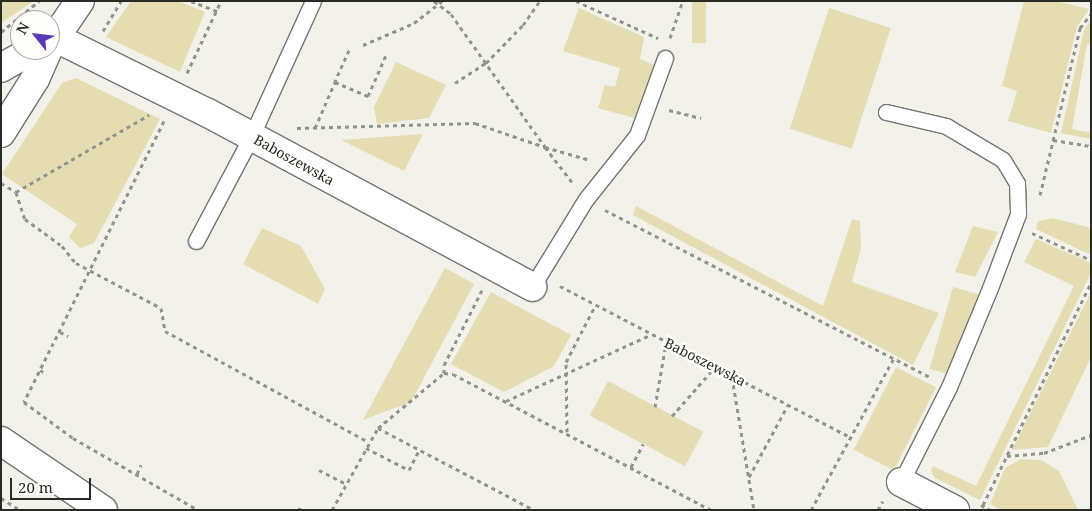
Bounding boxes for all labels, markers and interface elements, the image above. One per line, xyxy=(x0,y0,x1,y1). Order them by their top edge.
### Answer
north arrow xyxy=(10,10,60,60)
text: N xyxy=(11,19,33,37)
street label: Baboszewska xyxy=(251,131,337,189)
street label: Baboszewska xyxy=(661,334,749,390)
scale bar xyxy=(12,468,94,500)
text: 20 m xyxy=(18,477,53,497)

